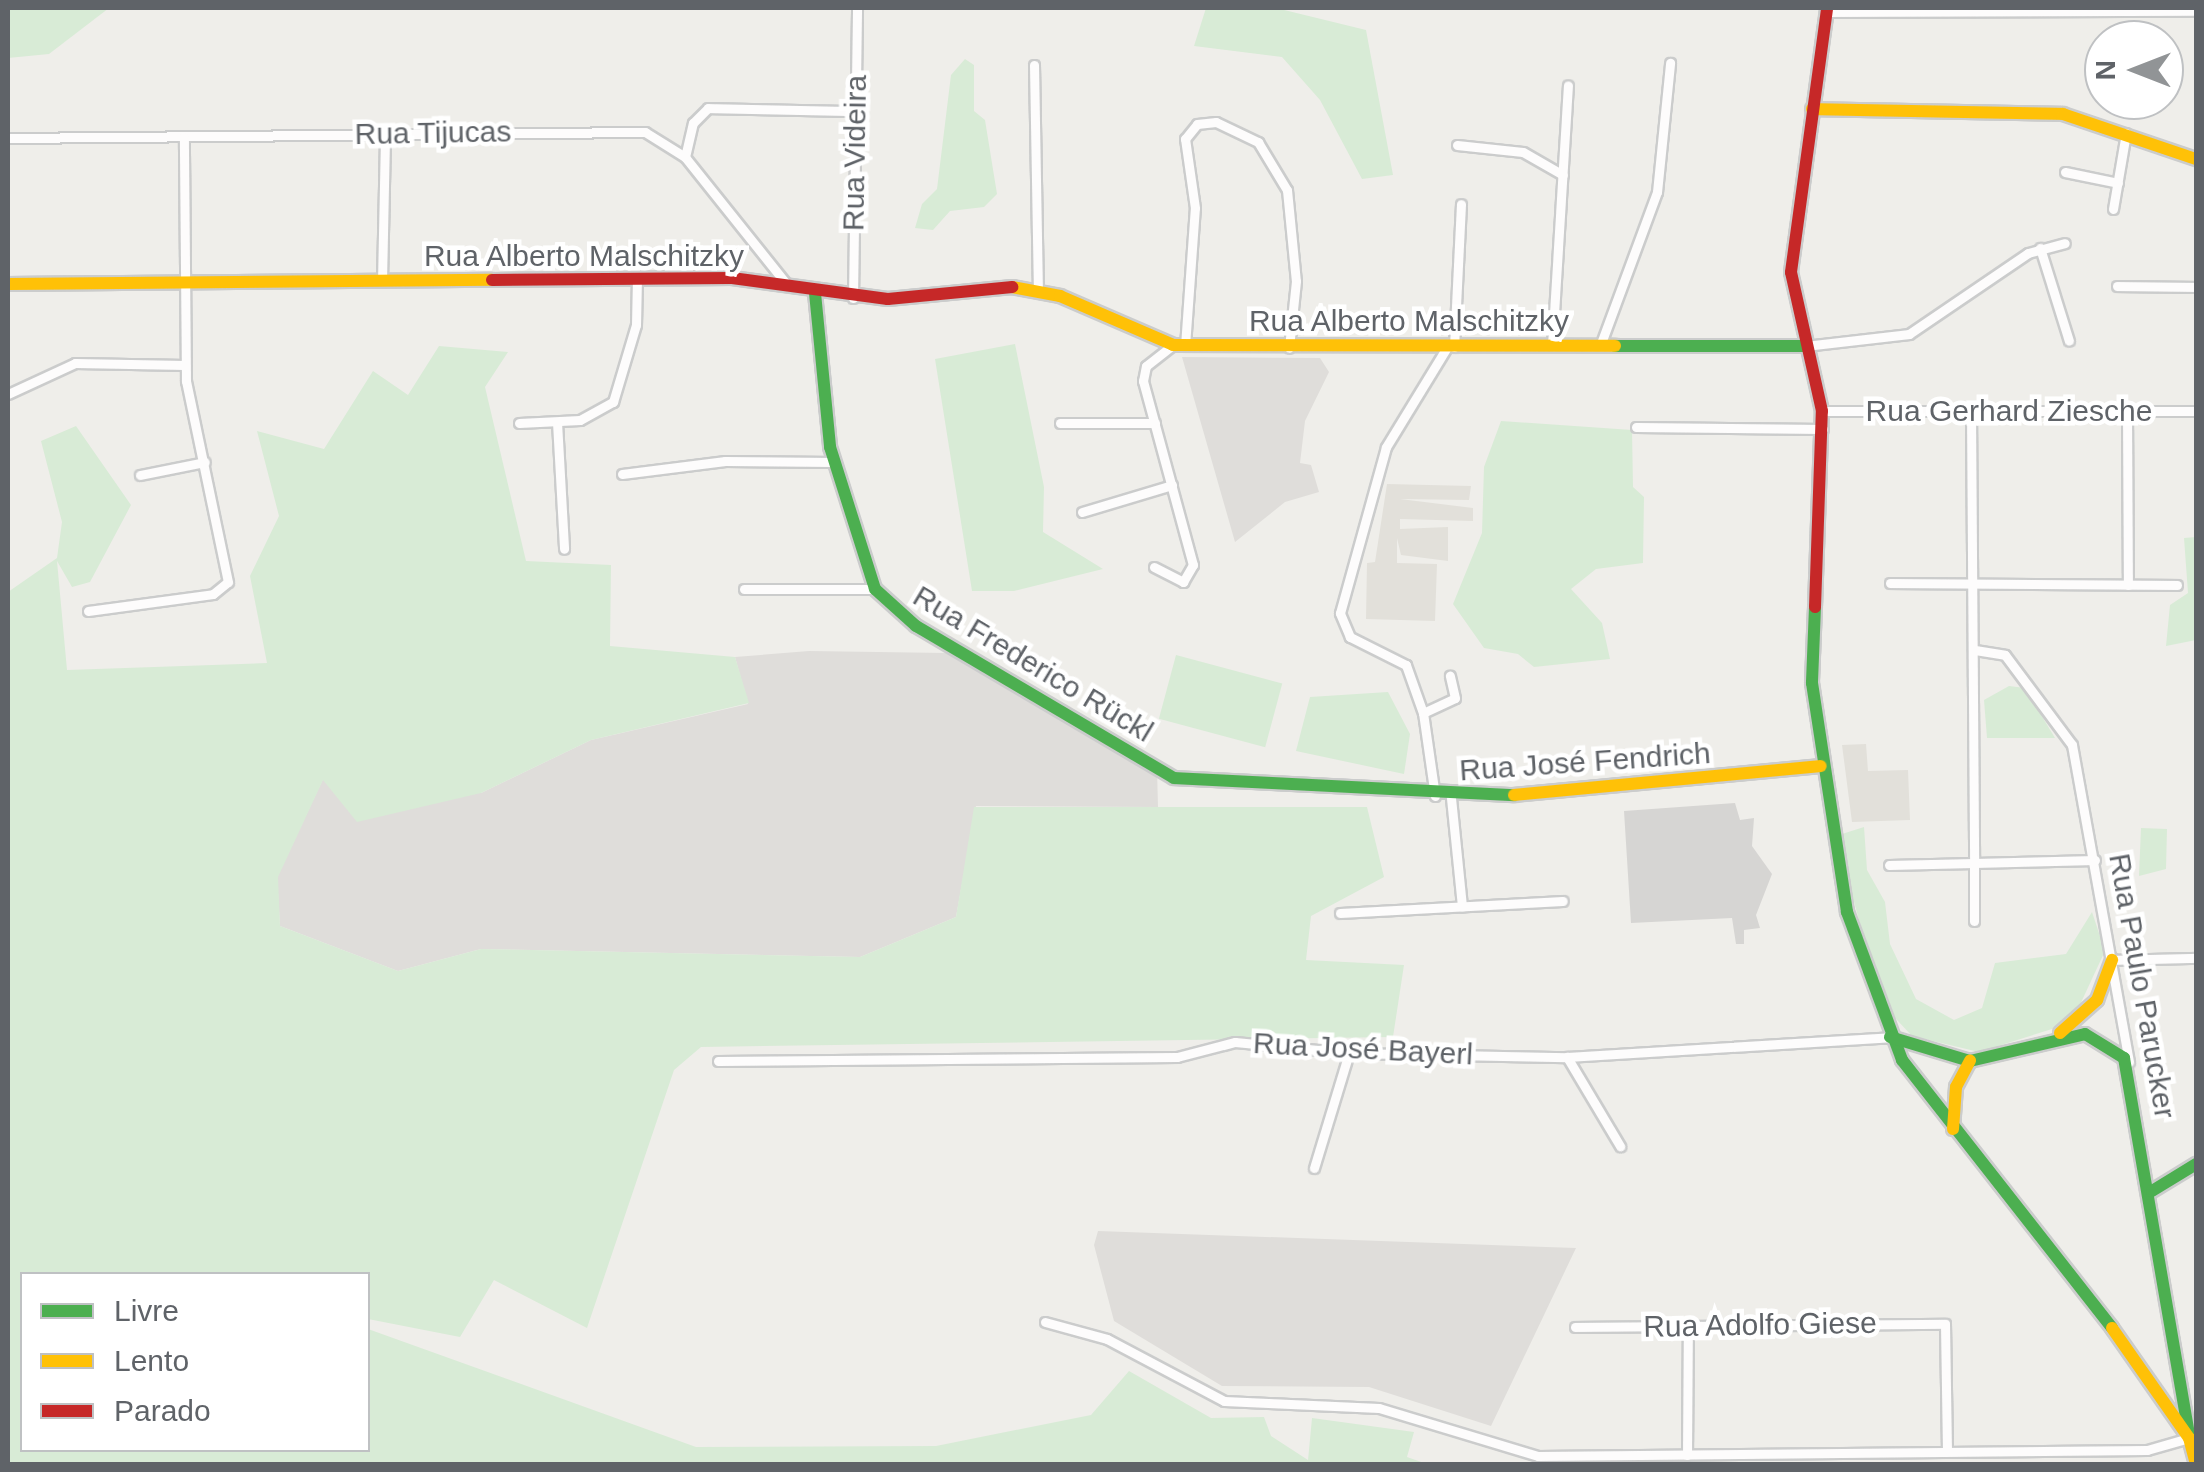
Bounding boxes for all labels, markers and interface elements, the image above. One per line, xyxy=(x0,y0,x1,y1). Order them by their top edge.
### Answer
north arrow xyxy=(2084,20,2184,120)
text: N xyxy=(2090,60,2121,80)
street label: Rua Videira xyxy=(836,75,874,231)
street label: Rua Tijucas xyxy=(354,114,512,152)
street label: Rua Alberto Malschitzky xyxy=(423,238,745,274)
street label: Rua Alberto Malschitzky xyxy=(1248,303,1570,339)
street label: Rua Gerhard Ziesche xyxy=(1866,393,2152,429)
street label: Rua Frederico Rückl xyxy=(907,578,1159,750)
street label: Rua José Fendrich xyxy=(1458,735,1712,789)
street label: Rua Paulo Parucker xyxy=(2101,851,2183,1121)
street label: Rua José Bayerl xyxy=(1252,1025,1474,1073)
legend xyxy=(20,1272,370,1452)
text: Livre xyxy=(114,1294,179,1327)
street label: Rua Adolfo Giese xyxy=(1642,1305,1878,1345)
text: Lento xyxy=(114,1344,189,1377)
text: Parado xyxy=(114,1394,211,1427)

